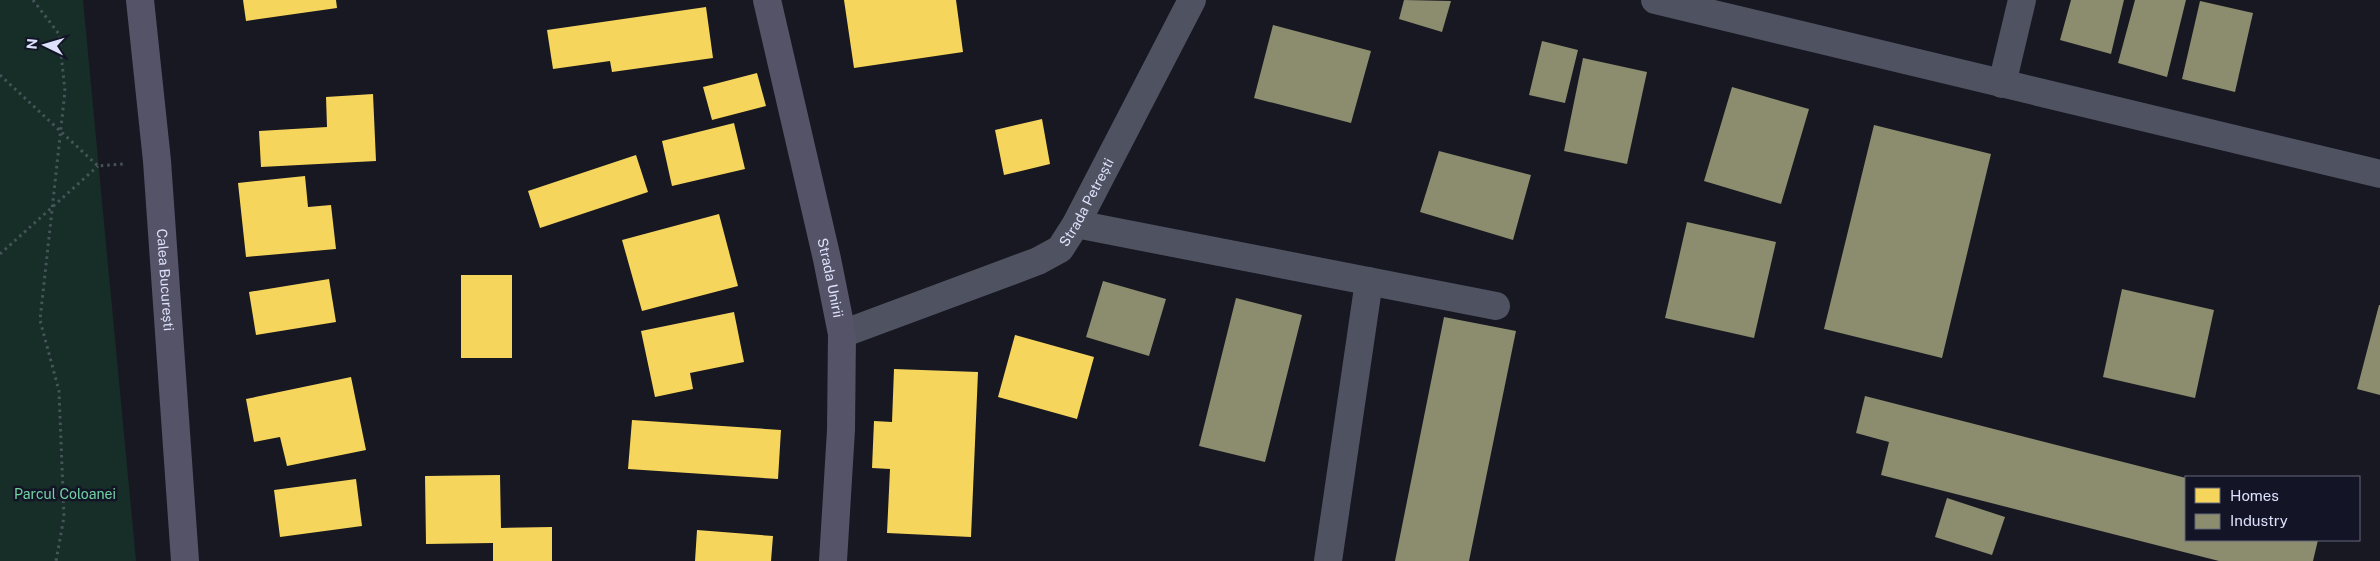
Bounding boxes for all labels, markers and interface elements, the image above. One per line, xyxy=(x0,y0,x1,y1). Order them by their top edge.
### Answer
north arrow xyxy=(20,20,70,70)
text: N xyxy=(24,38,40,50)
street label: Strada Petrești xyxy=(1056,155,1117,249)
street label: Calea București xyxy=(154,228,177,332)
street label: Strada Unirii xyxy=(814,236,847,319)
legend xyxy=(2185,476,2360,541)
park label: Parcul Coloanei xyxy=(14,486,116,502)
text: Homes xyxy=(2230,487,2279,504)
text: Industry xyxy=(2230,512,2288,529)

